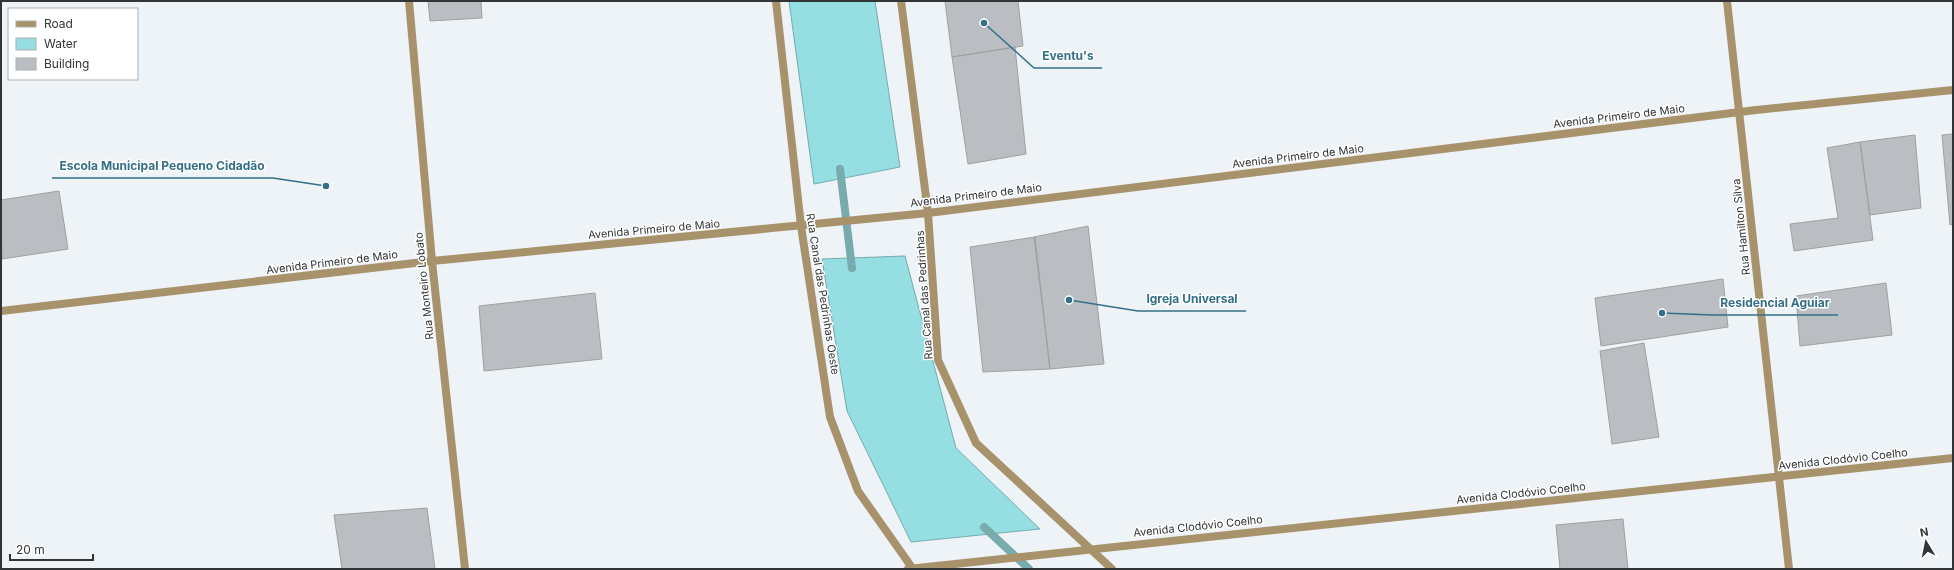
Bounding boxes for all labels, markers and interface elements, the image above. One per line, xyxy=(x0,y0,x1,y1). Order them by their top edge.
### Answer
legend xyxy=(8,8,138,80)
text: Road xyxy=(44,16,73,31)
text: Water xyxy=(44,36,78,51)
callout: Eventu's xyxy=(1034,44,1102,68)
text: Eventu's xyxy=(1042,48,1094,63)
text: Building xyxy=(44,56,89,71)
street label: Avenida Primeiro de Maio xyxy=(1552,101,1686,131)
street label: Avenida Primeiro de Maio xyxy=(1231,141,1365,171)
callout: Escola Municipal Pequeno Cidadão xyxy=(52,154,273,178)
text: Escola Municipal Pequeno Cidadão xyxy=(59,158,265,173)
street label: Rua Hamilton Silva xyxy=(1729,178,1753,276)
street label: Avenida Primeiro de Maio xyxy=(909,180,1043,210)
street label: Rua Canal das Pedrinhas Oeste xyxy=(803,212,843,376)
street label: Avenida Primeiro de Maio xyxy=(587,216,721,242)
street label: Rua Canal das Pedrinhas xyxy=(912,230,935,360)
street label: Rua Monteiro Lobato xyxy=(411,231,437,340)
street label: Avenida Primeiro de Maio xyxy=(265,247,399,277)
callout: Igreja Universal xyxy=(1138,287,1246,311)
text: Igreja Universal xyxy=(1146,291,1238,306)
callout: Residencial Aguiar xyxy=(1712,291,1838,315)
text: Residencial Aguiar xyxy=(1720,295,1830,310)
street label: Avenida Clodóvio Coelho xyxy=(1778,445,1909,473)
street label: Avenida Clodóvio Coelho xyxy=(1456,479,1587,507)
street label: Avenida Clodóvio Coelho xyxy=(1133,512,1264,540)
north arrow xyxy=(1906,522,1946,562)
text: N xyxy=(1919,525,1930,540)
scale bar xyxy=(10,536,93,562)
text: 20 m xyxy=(16,542,45,557)

